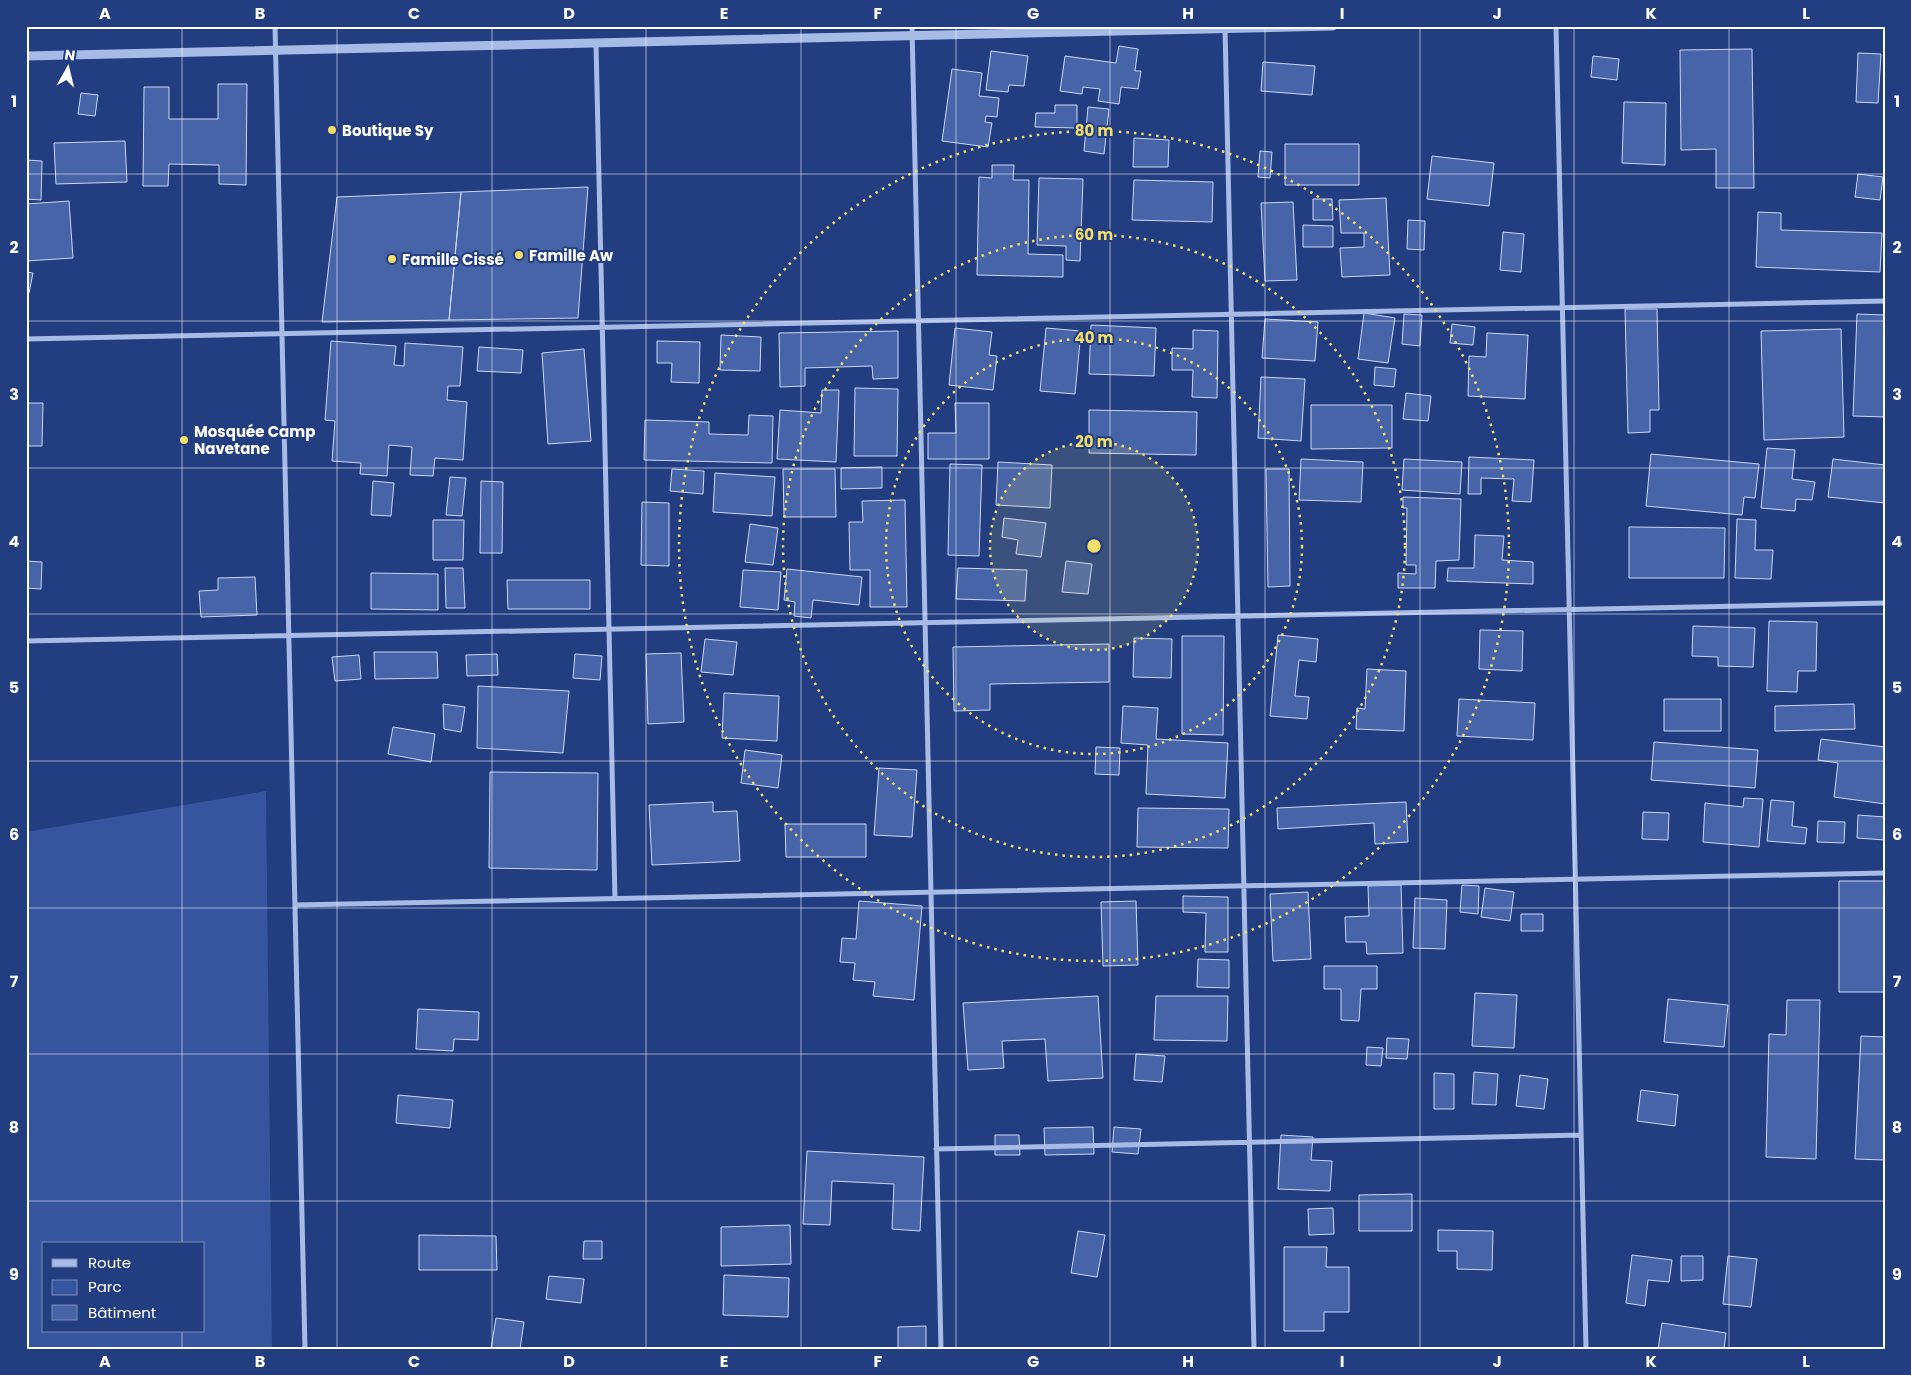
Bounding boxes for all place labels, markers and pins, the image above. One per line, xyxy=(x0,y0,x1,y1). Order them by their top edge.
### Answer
place label: Boutique Sy xyxy=(342,120,434,141)
marker: Boutique Sy xyxy=(326,124,338,136)
place label: Famille Aw xyxy=(529,245,613,266)
place label: Famille Cissé xyxy=(402,249,504,270)
marker: Famille Aw xyxy=(513,249,525,261)
marker: Famille Cissé xyxy=(386,253,398,265)
place label: Mosquée Camp Navetane xyxy=(194,421,315,459)
marker: Mosquée Camp Navetane xyxy=(178,434,190,446)
centre of rings xyxy=(1085,537,1103,555)

